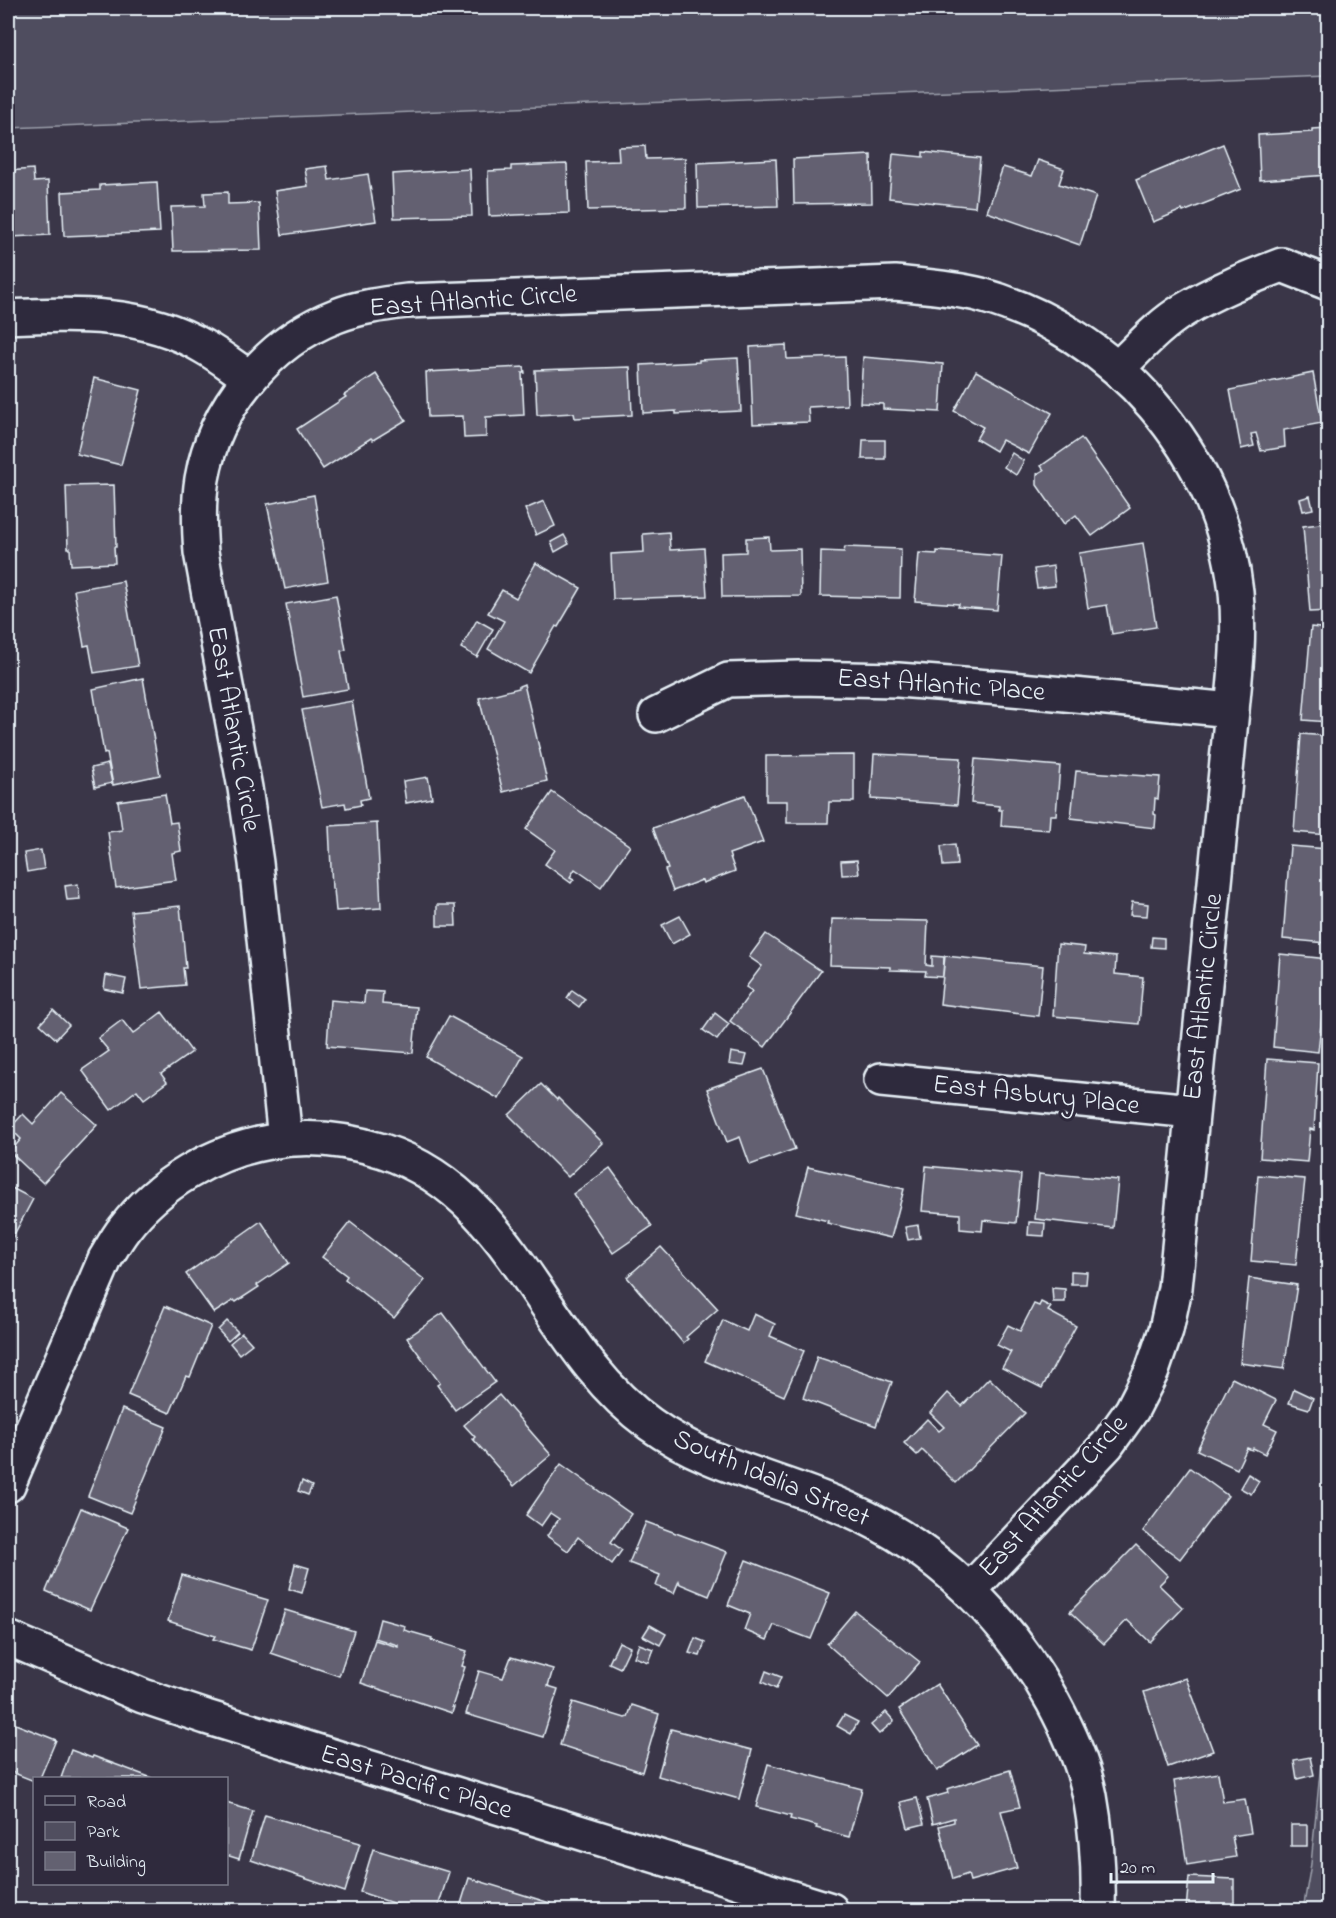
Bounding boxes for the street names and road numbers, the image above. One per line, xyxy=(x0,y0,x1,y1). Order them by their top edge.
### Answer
street label: East Atlantic Circle xyxy=(368,275,579,329)
street label: East Atlantic Circle xyxy=(196,623,270,836)
street label: East Atlantic Place xyxy=(836,659,1047,713)
street label: East Atlantic Circle xyxy=(1174,891,1234,1102)
street label: East Asbury Place xyxy=(931,1066,1142,1126)
street label: East Atlantic Circle xyxy=(970,1406,1139,1587)
street label: South Idalia Street xyxy=(667,1420,875,1538)
street label: East Pacific Place xyxy=(315,1735,518,1831)

